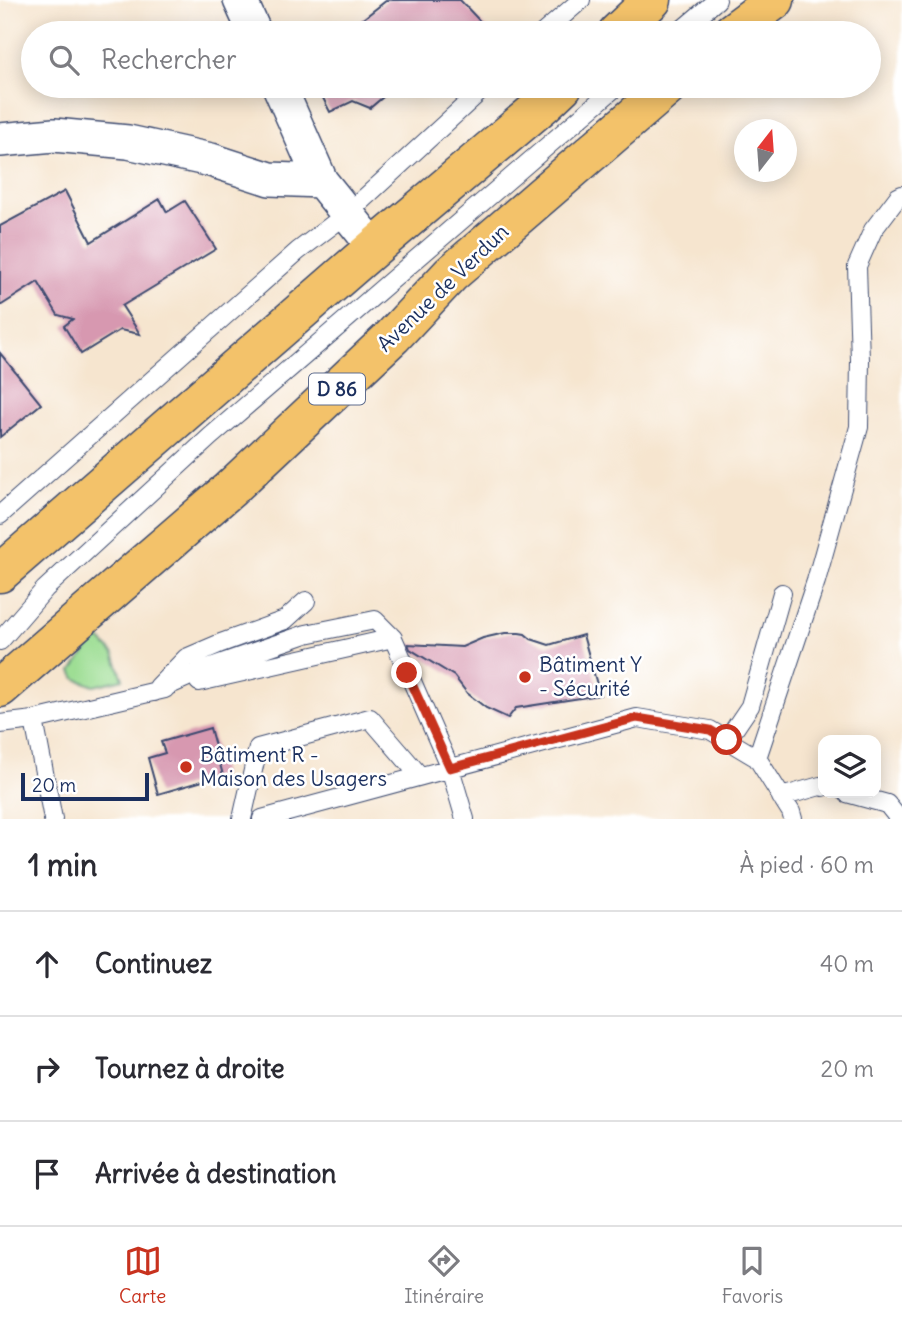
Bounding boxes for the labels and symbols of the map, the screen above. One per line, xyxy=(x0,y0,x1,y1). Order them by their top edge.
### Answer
north arrow xyxy=(734,119,797,182)
street label: Avenue de Verdun xyxy=(371,218,514,357)
road number: D 86 xyxy=(309,374,365,404)
place label: Bâtiment Y - Sécurité xyxy=(539,651,642,702)
route end xyxy=(391,657,422,688)
marker: Bâtiment Y - Sécurité xyxy=(517,669,533,685)
route start xyxy=(711,724,742,755)
place label: Bâtiment R - Maison des Usagers xyxy=(200,741,387,792)
marker: Bâtiment R - Maison des Usagers xyxy=(178,759,194,775)
scale bar xyxy=(21,770,149,802)

